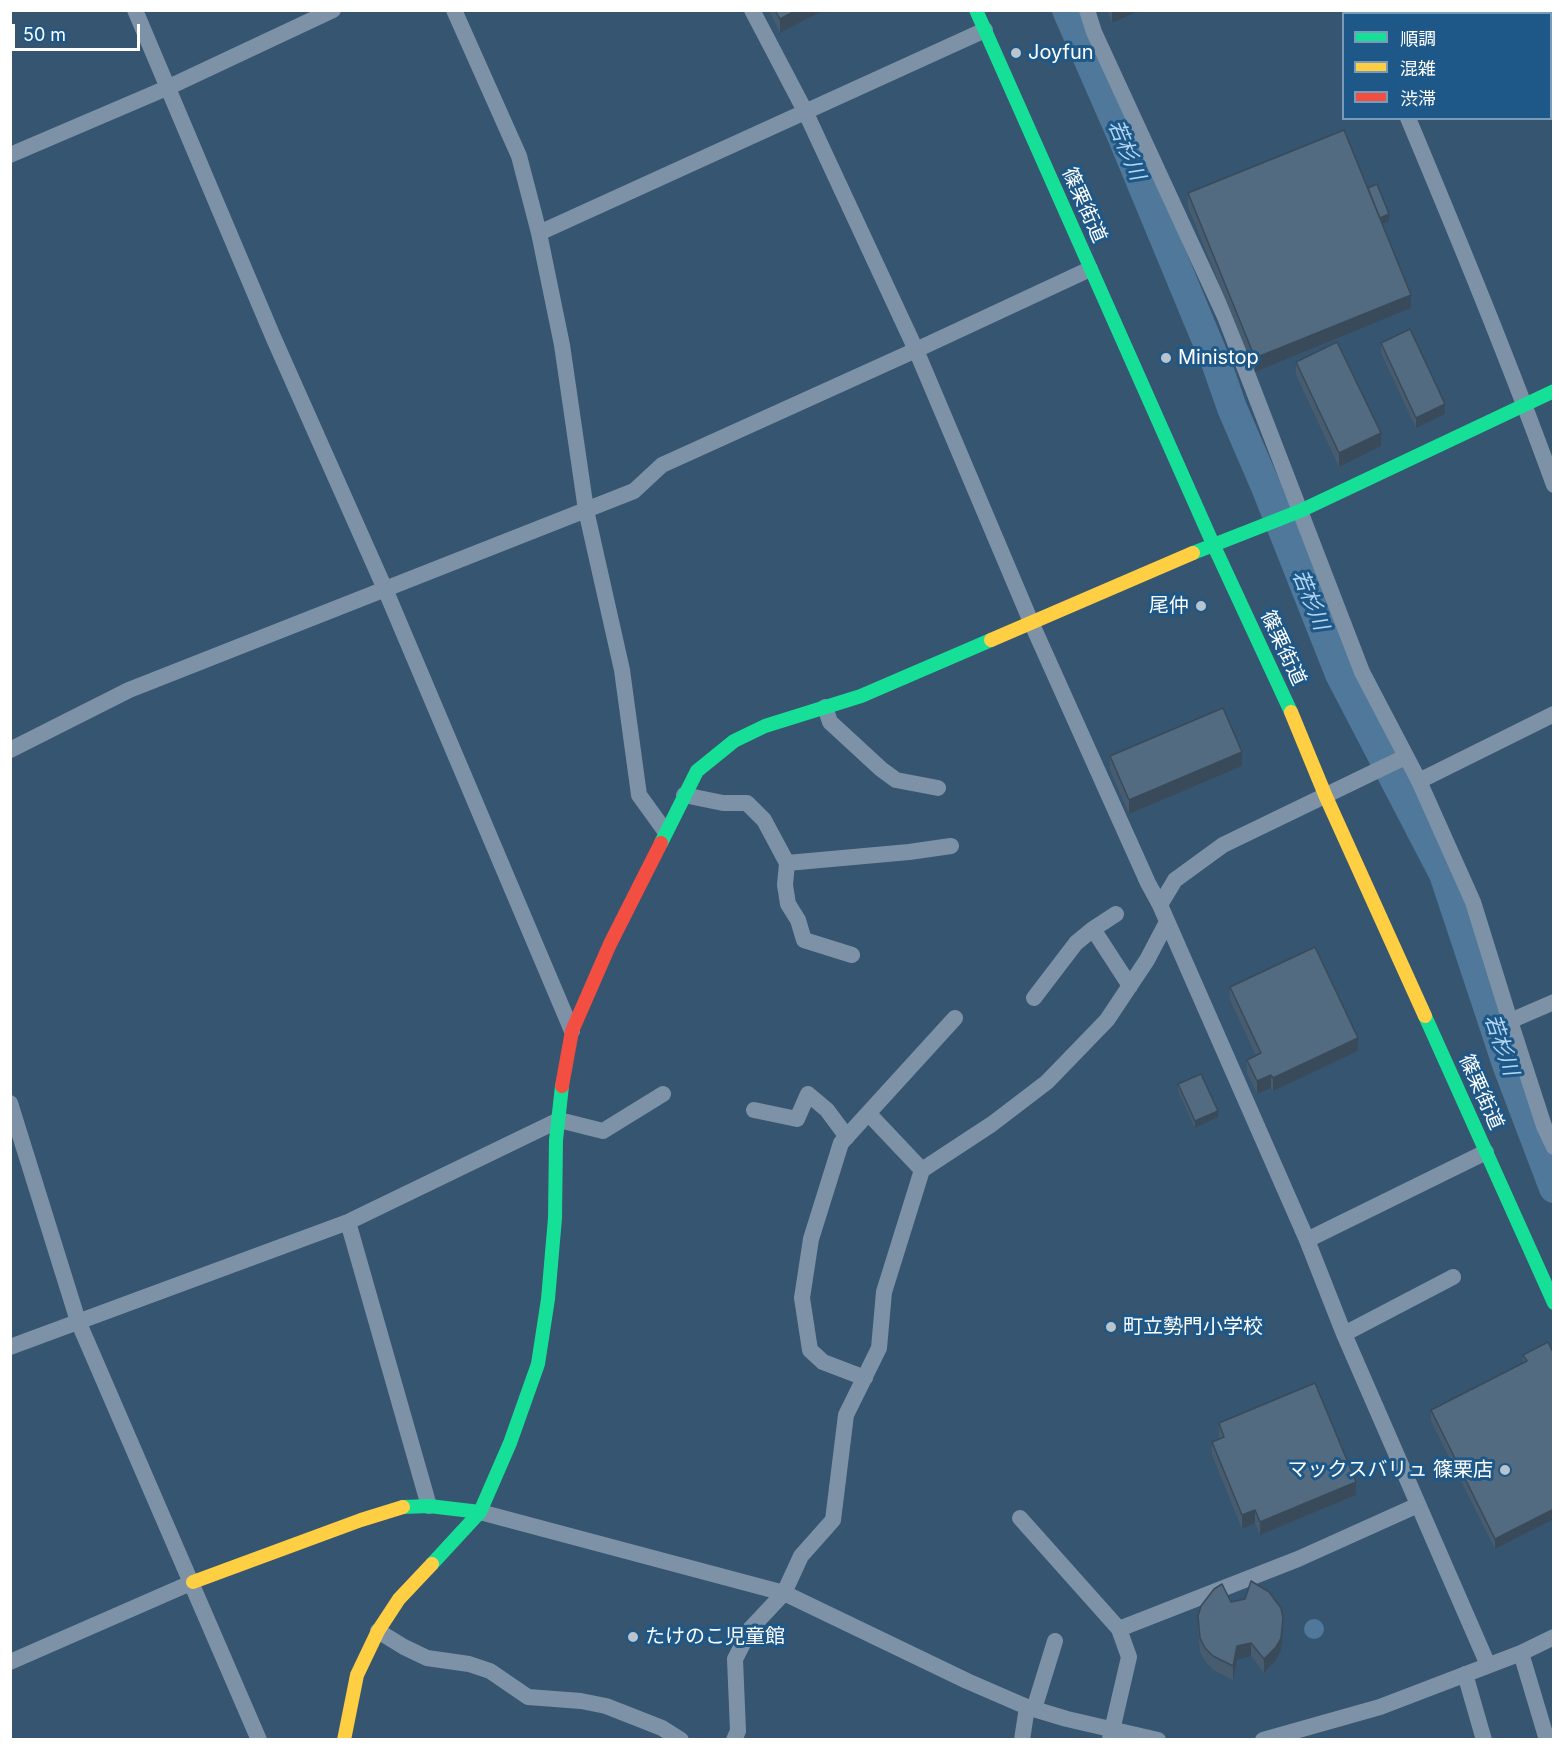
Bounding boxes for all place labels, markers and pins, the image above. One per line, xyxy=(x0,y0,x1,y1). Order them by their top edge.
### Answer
place label: Joyfun xyxy=(1028,41,1094,65)
marker: Joyfun xyxy=(1009,46,1023,60)
place label: Ministop xyxy=(1178,346,1259,370)
marker: Ministop xyxy=(1159,351,1173,365)
place label: 尾仲 xyxy=(1149,594,1189,618)
marker: 尾仲 xyxy=(1194,599,1208,613)
place label: 町立勢門小学校 xyxy=(1123,1315,1263,1339)
marker: 町立勢門小学校 xyxy=(1104,1320,1118,1334)
place label: マックスバリュ 篠栗店 xyxy=(1287,1458,1493,1482)
marker: マックスバリュ 篠栗店 xyxy=(1498,1463,1512,1477)
place label: たけのこ児童館 xyxy=(645,1625,785,1649)
marker: たけのこ児童館 xyxy=(626,1630,640,1644)

